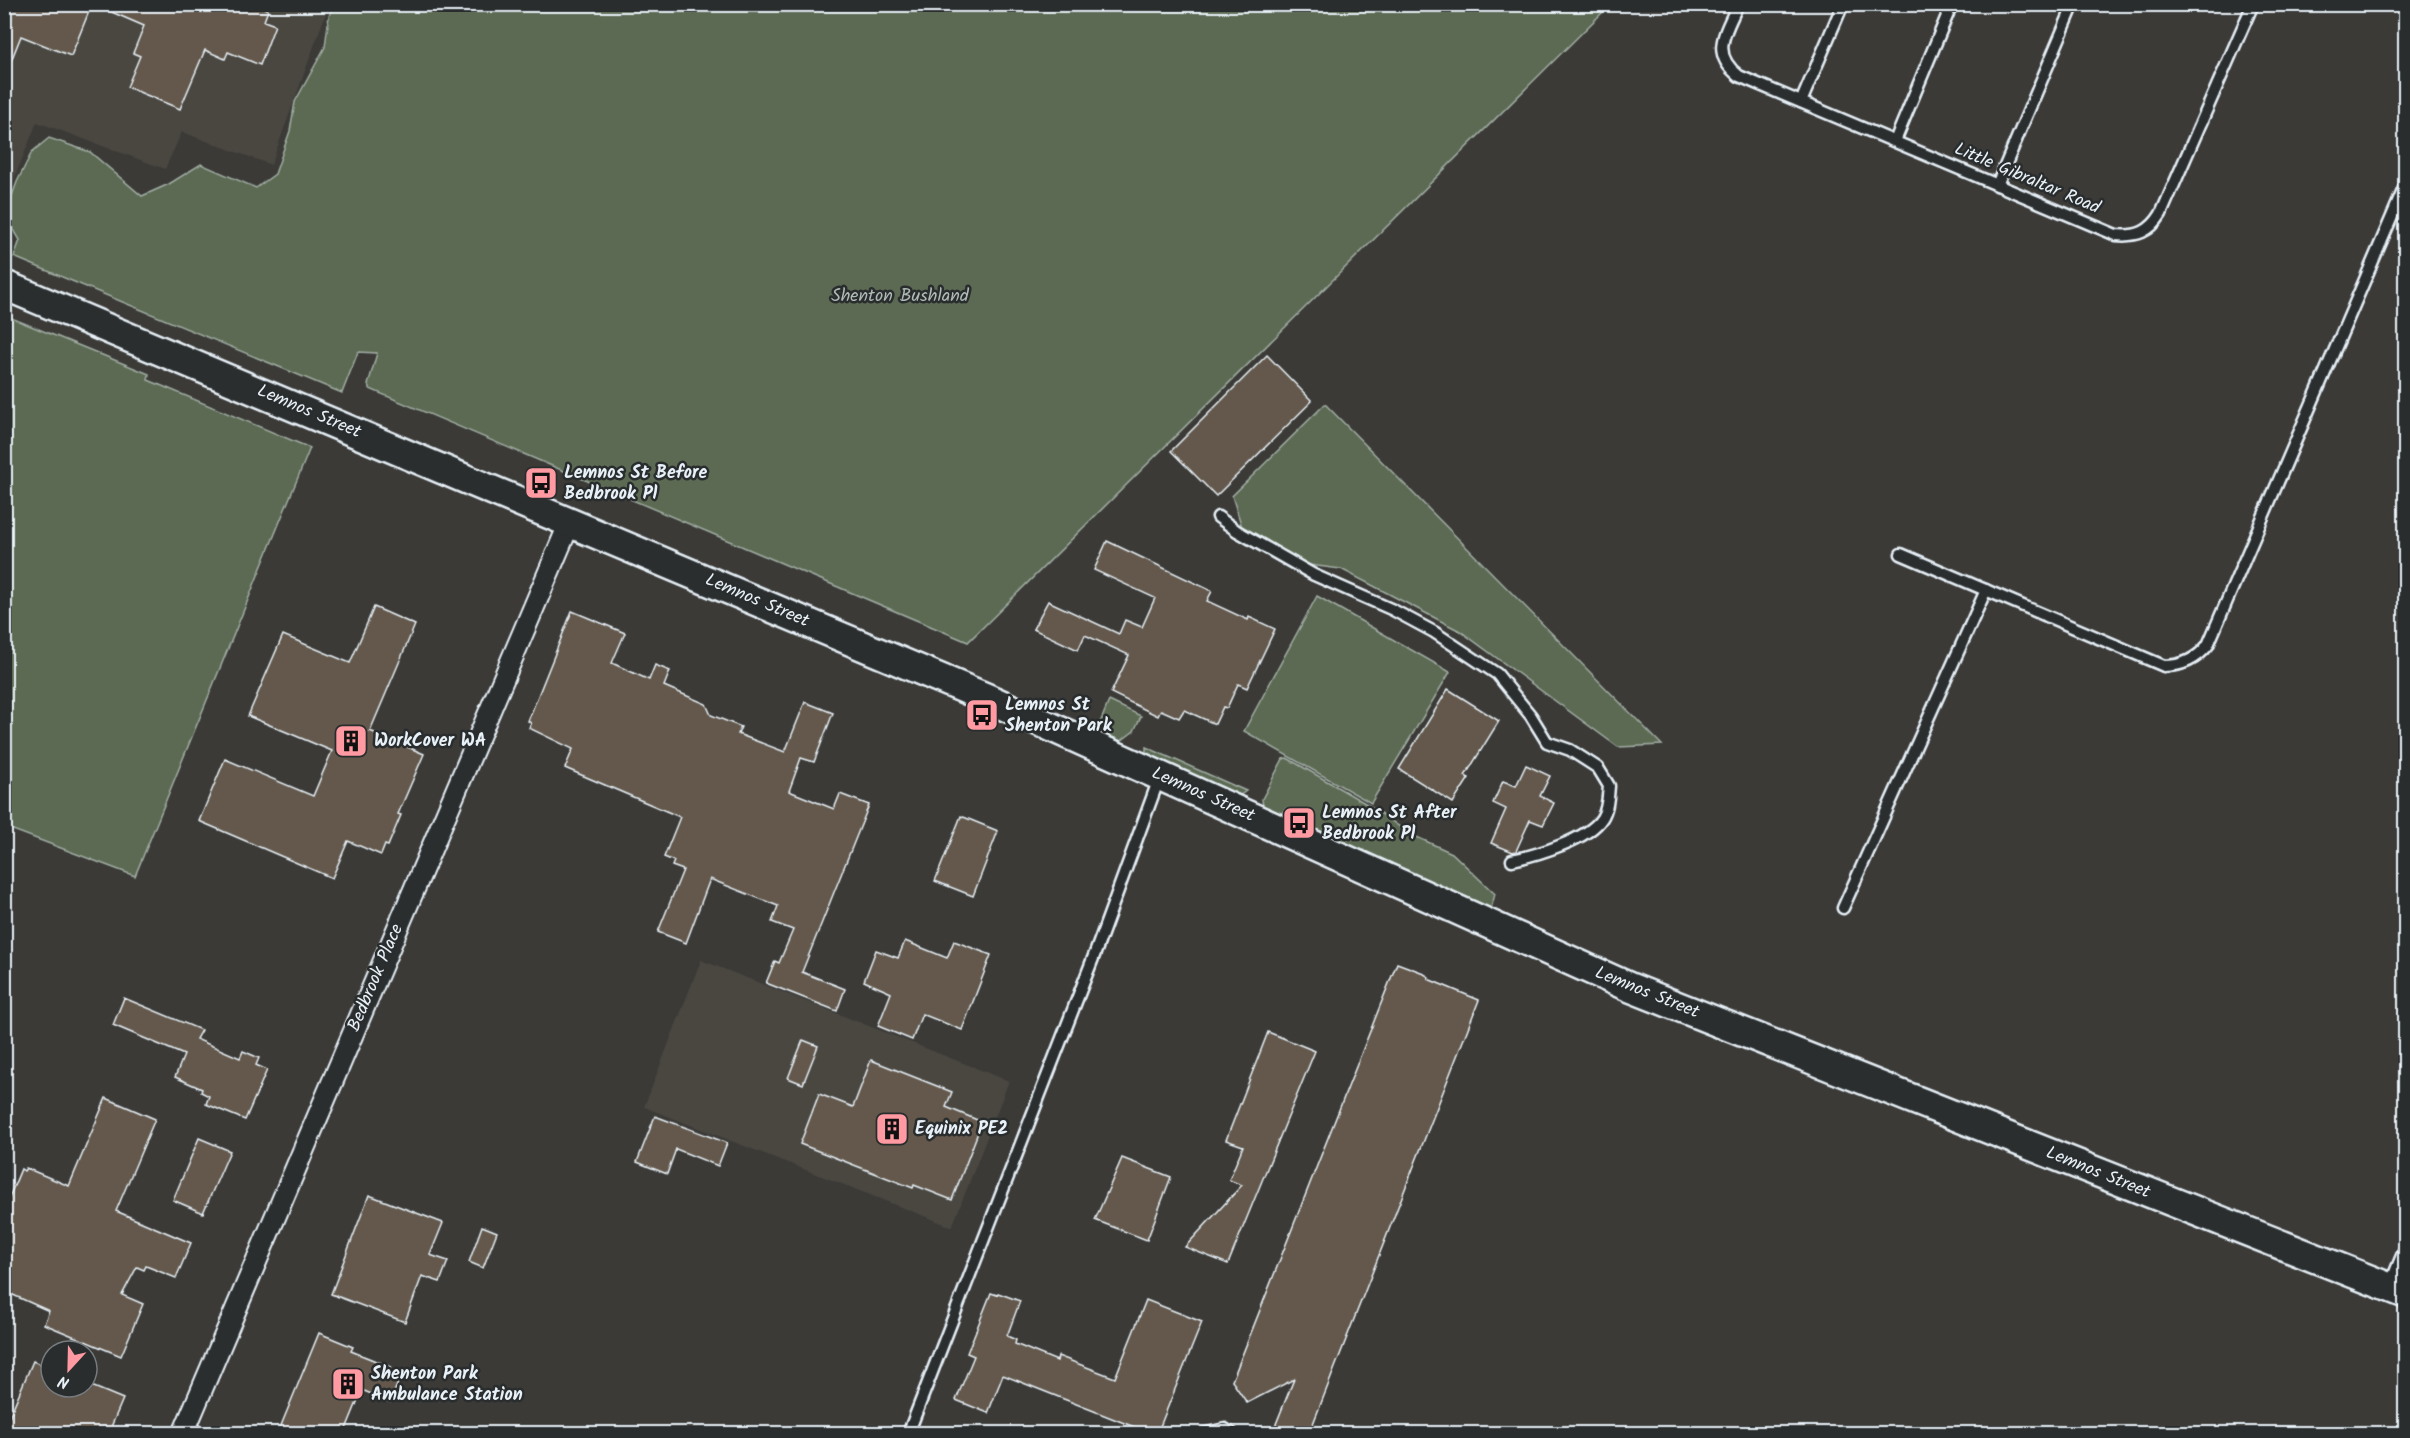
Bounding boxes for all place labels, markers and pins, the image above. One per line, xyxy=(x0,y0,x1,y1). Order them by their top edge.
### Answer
place label: Lemnos St Before Bedbrook Pl xyxy=(564,459,707,509)
bus stop icon: Lemnos St Before Bedbrook Pl xyxy=(523,465,559,501)
place label: Lemnos St Shenton Park xyxy=(1005,691,1113,741)
bus stop icon: Lemnos St Shenton Park xyxy=(964,697,1000,733)
building icon: WorkCover WA xyxy=(333,723,369,759)
place label: WorkCover WA xyxy=(374,727,486,756)
place label: Lemnos St After Bedbrook Pl xyxy=(1322,799,1458,849)
bus stop icon: Lemnos St After Bedbrook Pl xyxy=(1281,805,1317,841)
building icon: Equinix PE2 xyxy=(874,1111,910,1147)
place label: Equinix PE2 xyxy=(915,1115,1008,1144)
place label: Shenton Park Ambulance Station xyxy=(371,1360,523,1410)
building icon: Shenton Park Ambulance Station xyxy=(330,1366,366,1402)

